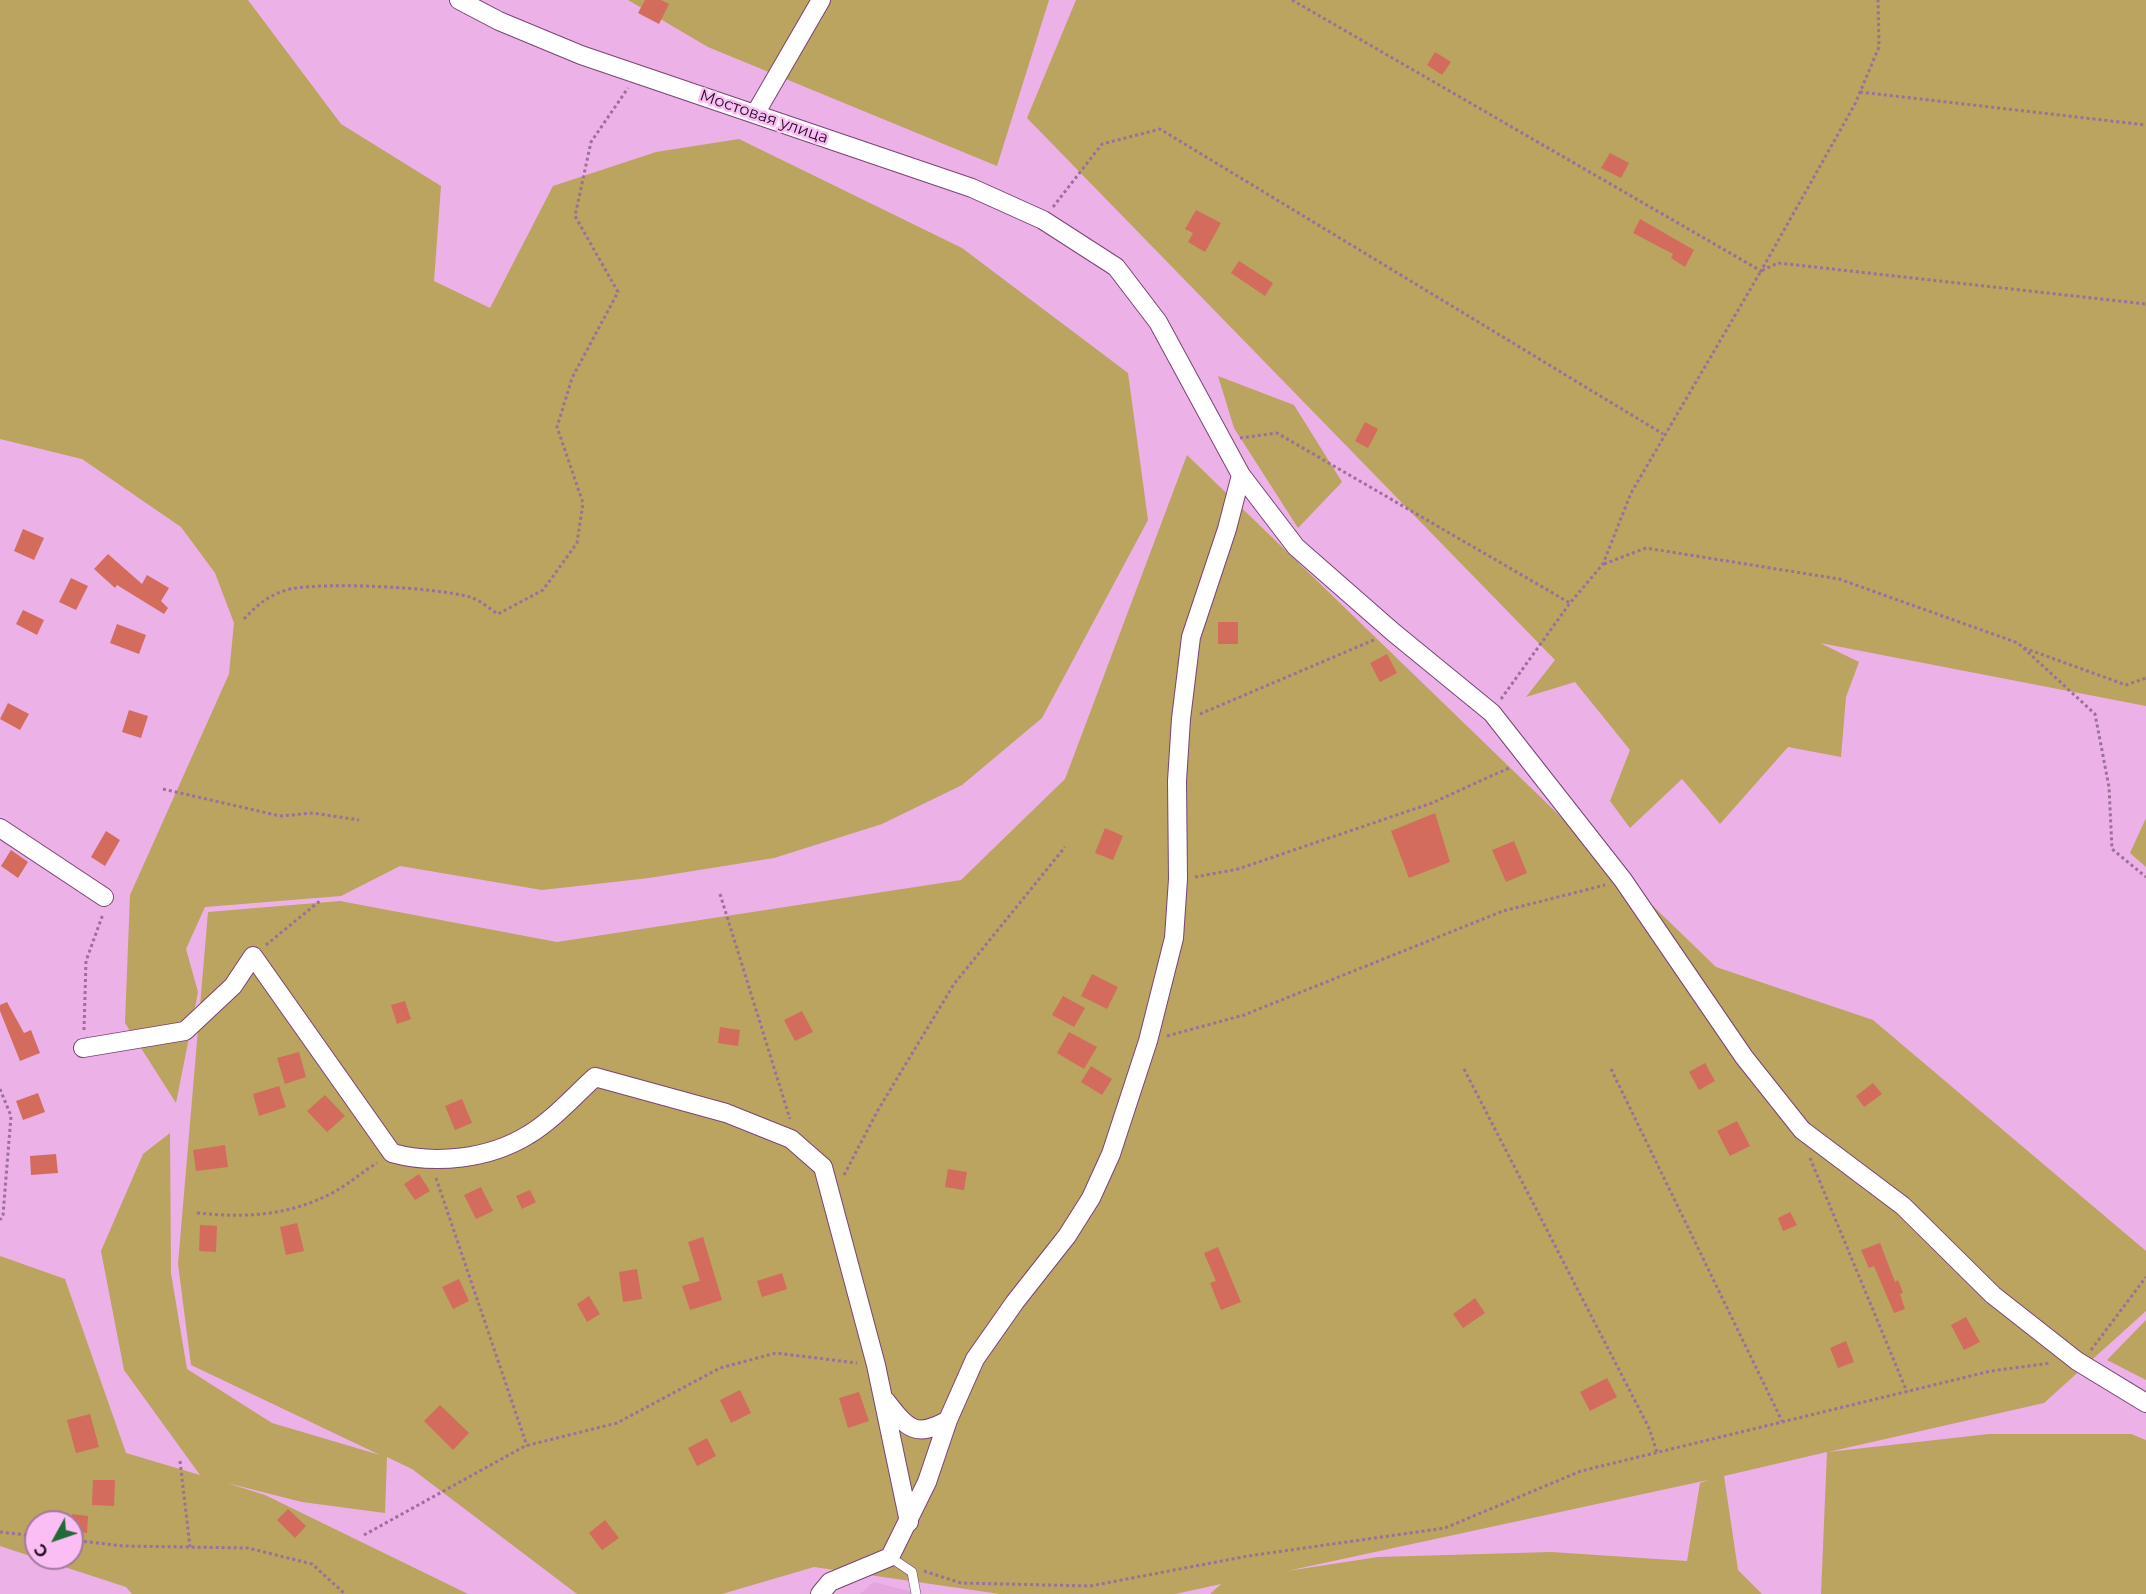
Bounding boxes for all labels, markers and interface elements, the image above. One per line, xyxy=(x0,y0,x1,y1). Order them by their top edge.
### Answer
street label: Мостовая улица xyxy=(697,86,831,148)
north arrow xyxy=(24,1510,84,1570)
text: С xyxy=(30,1540,52,1561)

